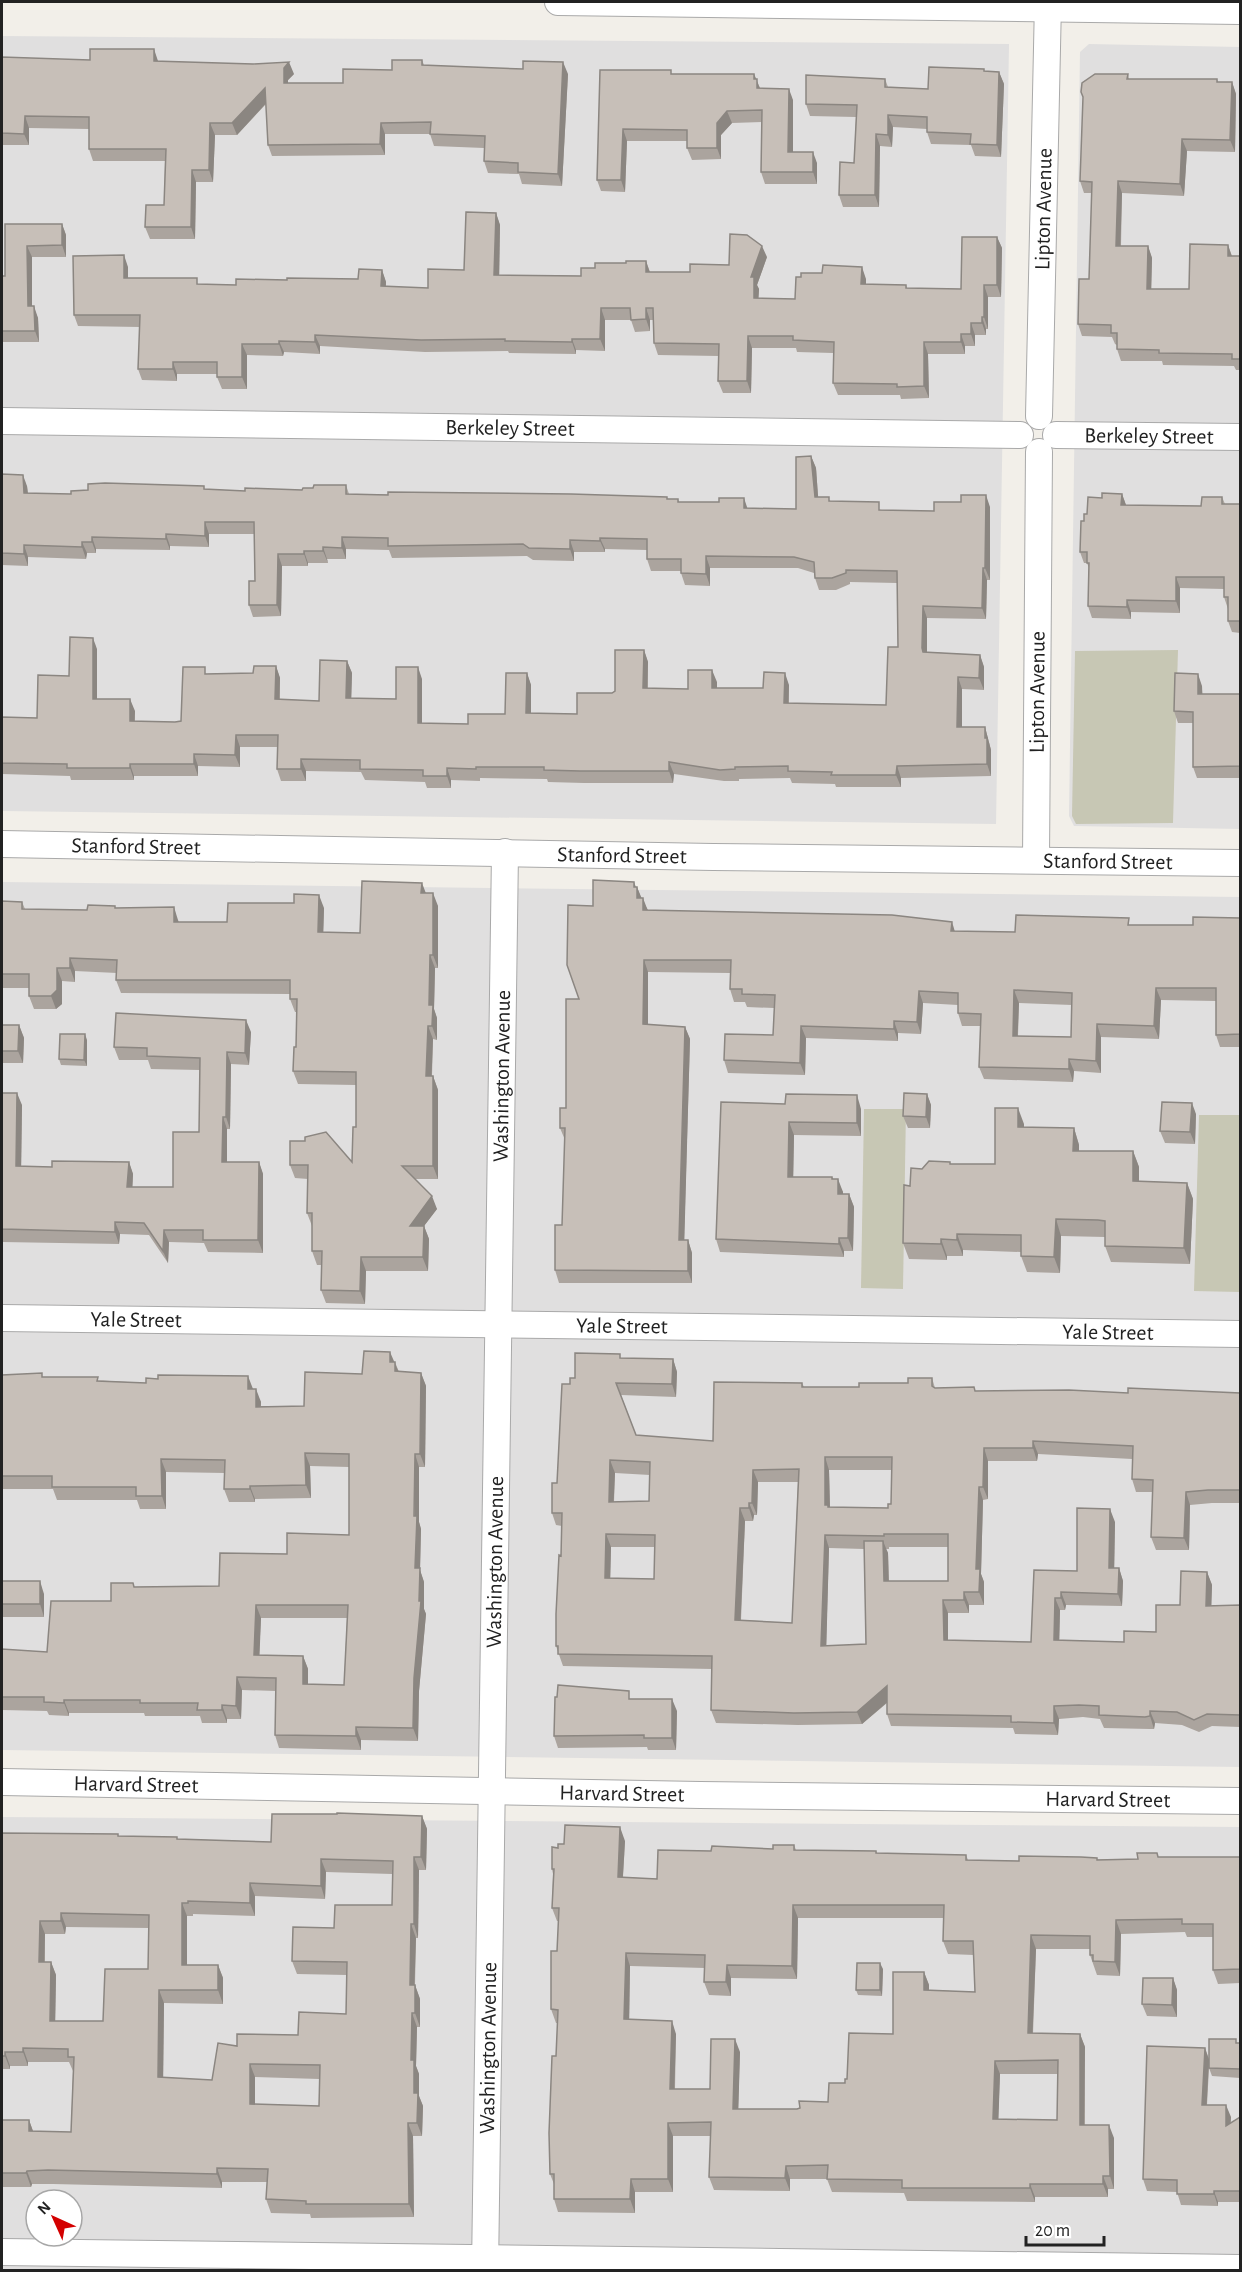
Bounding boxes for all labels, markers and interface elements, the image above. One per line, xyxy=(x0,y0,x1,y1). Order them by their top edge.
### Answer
street label: Lipton Avenue xyxy=(1031,148,1056,270)
street label: Berkeley Street xyxy=(445,416,575,440)
street label: Berkeley Street xyxy=(1084,424,1214,448)
street label: Lipton Avenue xyxy=(1026,631,1049,753)
street label: Stanford Street xyxy=(71,834,201,859)
street label: Stanford Street xyxy=(557,843,687,868)
street label: Stanford Street xyxy=(1043,850,1173,873)
street label: Washington Avenue xyxy=(490,990,514,1162)
street label: Yale Street xyxy=(90,1308,182,1331)
street label: Yale Street xyxy=(576,1314,668,1338)
street label: Yale Street xyxy=(1062,1321,1154,1344)
street label: Washington Avenue xyxy=(483,1476,507,1648)
street label: Harvard Street xyxy=(73,1772,199,1797)
street label: Harvard Street xyxy=(559,1781,685,1806)
street label: Harvard Street xyxy=(1045,1788,1170,1811)
street label: Washington Avenue xyxy=(476,1962,500,2134)
north arrow xyxy=(24,2188,84,2248)
text: N xyxy=(35,2199,54,2218)
scale bar xyxy=(1026,2209,1104,2247)
text: 20 m xyxy=(1035,2222,1070,2240)

